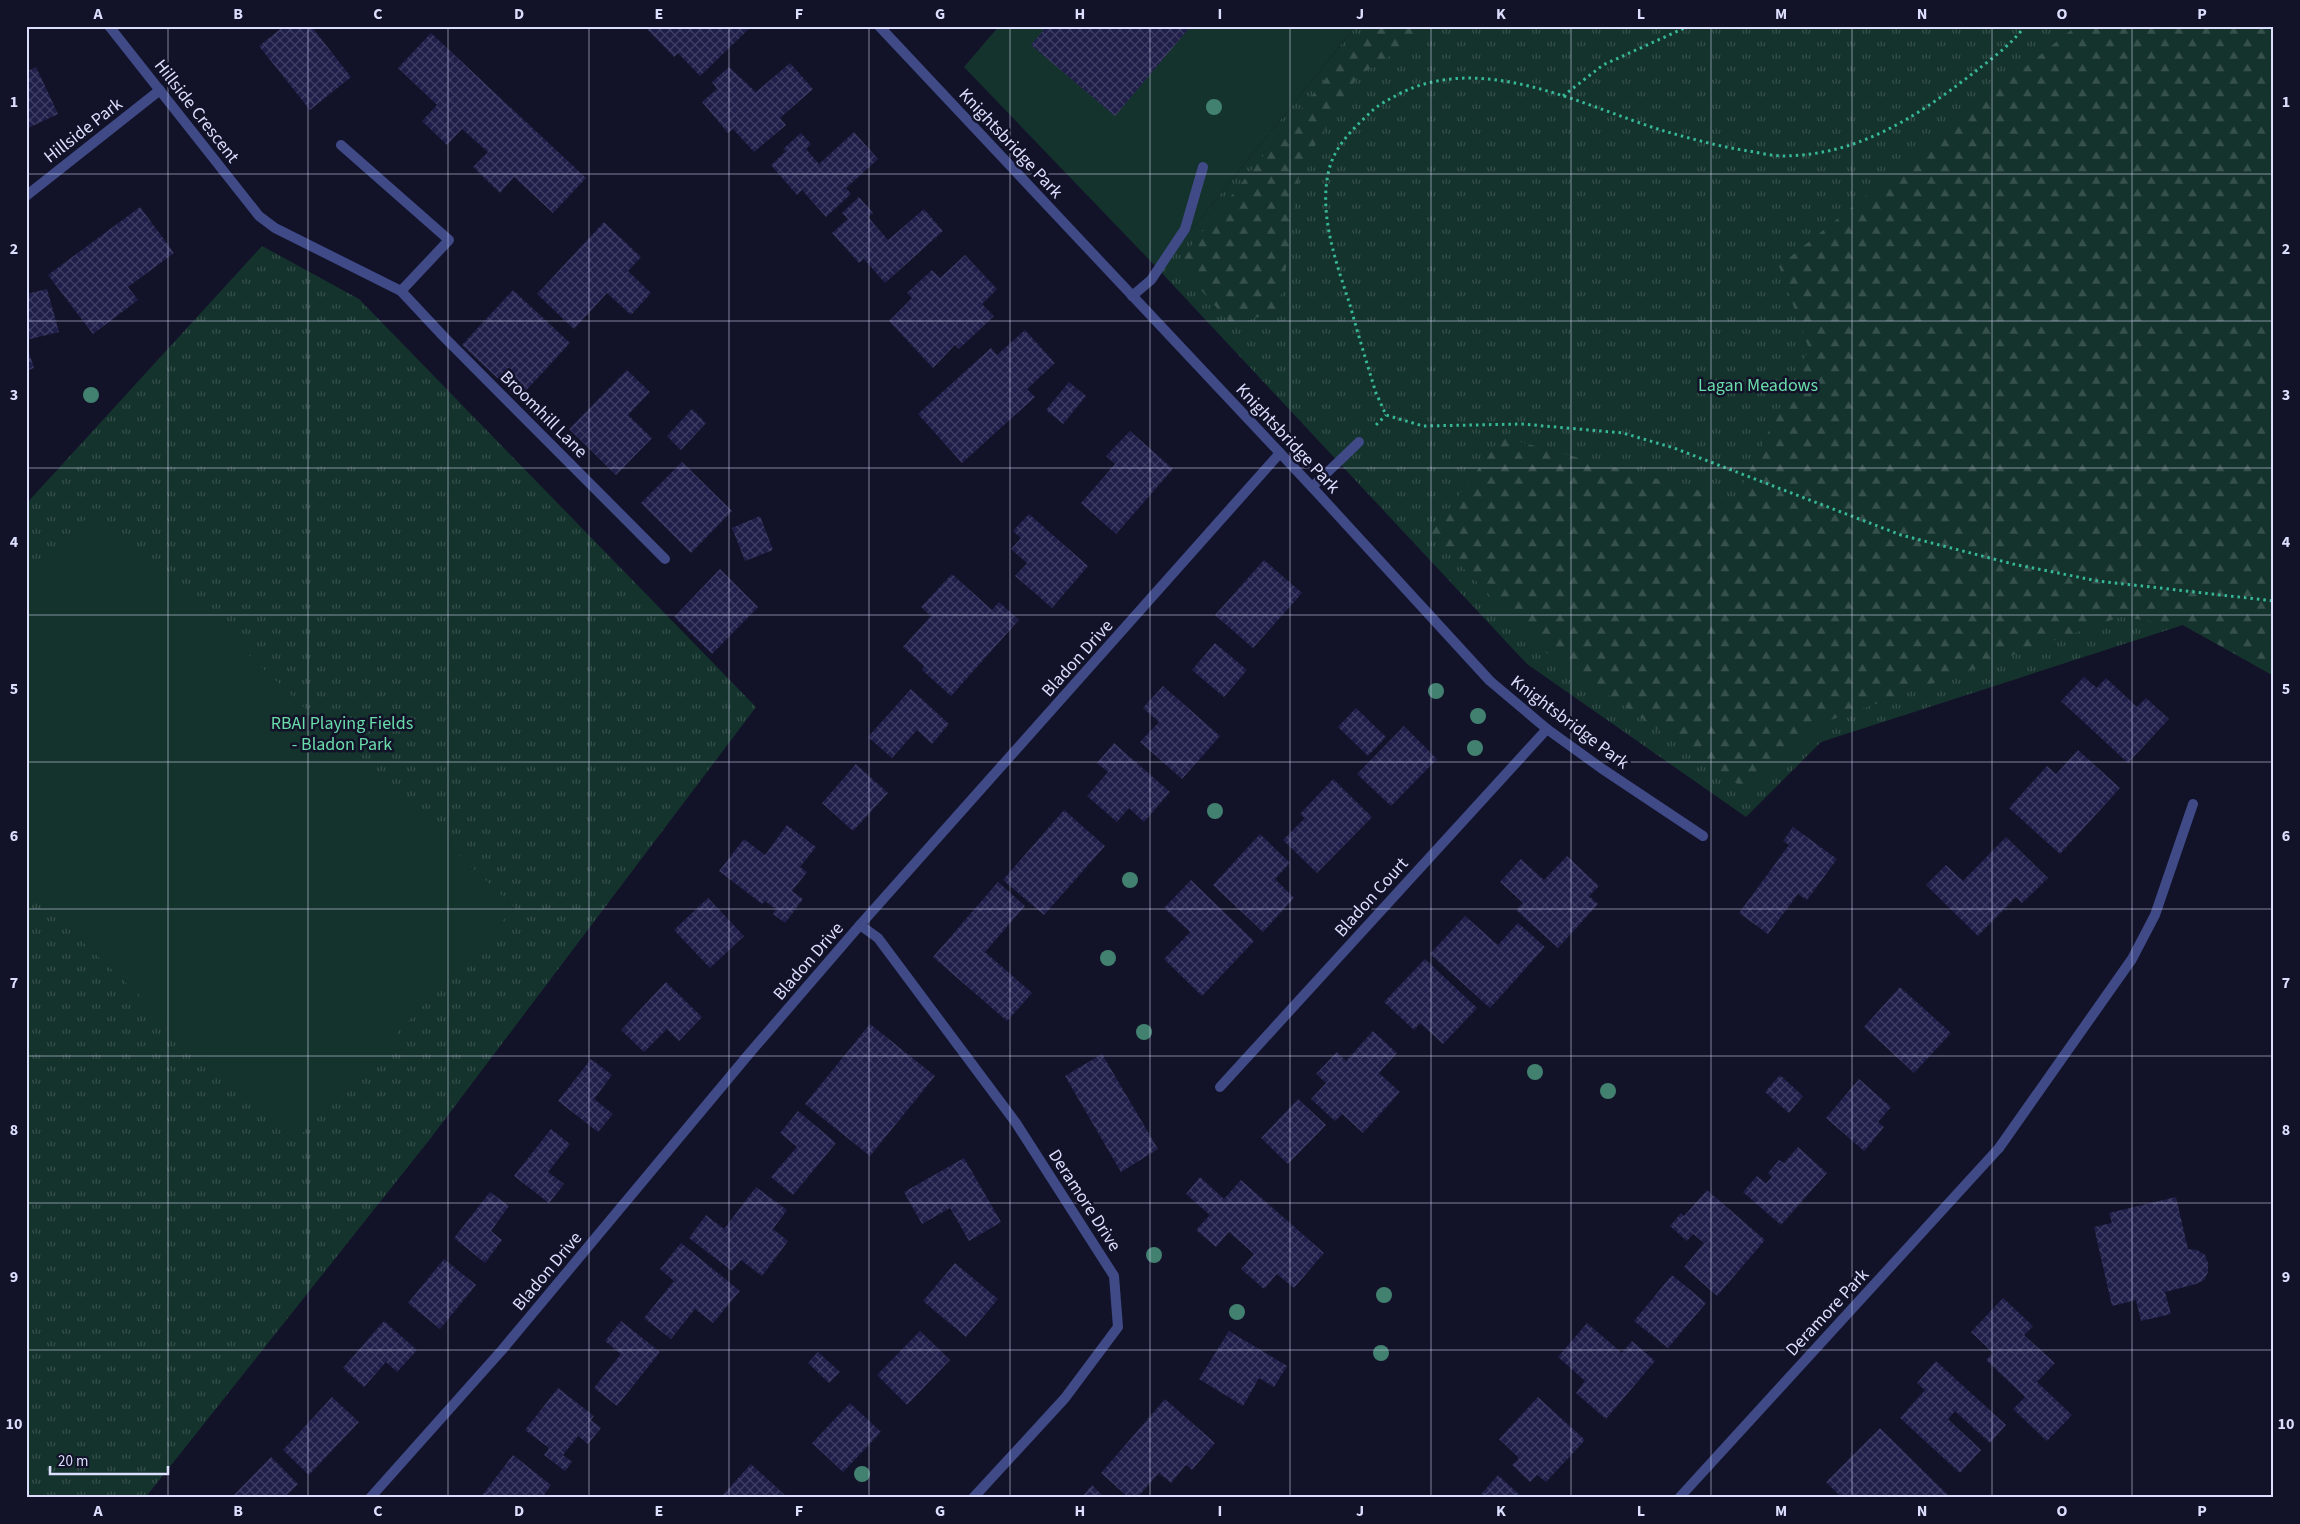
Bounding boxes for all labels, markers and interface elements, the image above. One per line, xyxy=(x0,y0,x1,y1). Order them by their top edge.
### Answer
text: A xyxy=(92,3,103,25)
text: B xyxy=(233,3,243,25)
text: C xyxy=(373,3,383,25)
text: D xyxy=(514,3,524,25)
text: E xyxy=(655,3,663,25)
text: F xyxy=(795,3,803,25)
text: G xyxy=(935,3,945,25)
text: H xyxy=(1075,3,1085,25)
text: I xyxy=(1218,3,1222,25)
text: J xyxy=(1356,3,1364,25)
text: K xyxy=(1496,3,1506,25)
text: L xyxy=(1637,3,1645,25)
text: M xyxy=(1775,3,1787,25)
text: N xyxy=(1917,3,1927,25)
text: O xyxy=(2057,3,2068,25)
text: P xyxy=(2197,3,2207,25)
street label: Hillside Crescent xyxy=(148,54,245,168)
street label: Knightsbridge Park xyxy=(953,83,1068,204)
text: 1 xyxy=(10,91,18,113)
text: 1 xyxy=(2282,91,2290,113)
street label: Hillside Park xyxy=(39,92,128,169)
text: 2 xyxy=(10,238,18,260)
text: 2 xyxy=(2282,238,2290,260)
street label: Broomhill Lane xyxy=(494,365,593,464)
park label: Lagan Meadows xyxy=(1698,373,1818,398)
street label: Knightsbridge Park xyxy=(1230,378,1345,499)
text: 3 xyxy=(10,384,18,406)
text: 3 xyxy=(2282,384,2290,406)
text: 4 xyxy=(10,531,19,553)
text: 4 xyxy=(2282,531,2291,553)
street label: Bladon Drive xyxy=(1036,614,1119,703)
street label: Knightsbridge Park xyxy=(1505,669,1634,775)
text: 5 xyxy=(10,678,18,700)
text: 5 xyxy=(2282,678,2290,700)
park label: RBAI Playing Fields - Bladon Park xyxy=(271,711,413,757)
text: 6 xyxy=(10,825,18,847)
text: 6 xyxy=(2282,825,2290,847)
street label: Bladon Court xyxy=(1329,852,1414,943)
street label: Bladon Drive xyxy=(767,917,849,1006)
text: 7 xyxy=(10,972,18,994)
text: 7 xyxy=(2282,972,2290,994)
text: 8 xyxy=(10,1119,18,1141)
text: 8 xyxy=(2282,1119,2290,1141)
street label: Deramore Drive xyxy=(1042,1144,1127,1256)
street label: Bladon Drive xyxy=(507,1226,588,1316)
street label: Deramore Park xyxy=(1780,1263,1875,1362)
text: 9 xyxy=(10,1266,18,1288)
text: 9 xyxy=(2282,1266,2290,1288)
text: 10 xyxy=(6,1413,22,1435)
text: 10 xyxy=(2278,1413,2294,1435)
scale bar xyxy=(50,1444,168,1476)
text: 20 m xyxy=(58,1451,88,1472)
text: A xyxy=(92,1500,103,1522)
text: B xyxy=(233,1500,243,1522)
text: C xyxy=(373,1500,383,1522)
text: D xyxy=(514,1500,524,1522)
text: E xyxy=(655,1500,663,1522)
text: F xyxy=(795,1500,803,1522)
text: G xyxy=(935,1500,945,1522)
text: H xyxy=(1075,1500,1085,1522)
text: I xyxy=(1218,1500,1222,1522)
text: J xyxy=(1356,1500,1364,1522)
text: K xyxy=(1496,1500,1506,1522)
text: L xyxy=(1637,1500,1645,1522)
text: M xyxy=(1775,1500,1787,1522)
text: N xyxy=(1917,1500,1927,1522)
text: O xyxy=(2057,1500,2068,1522)
text: P xyxy=(2197,1500,2207,1522)

